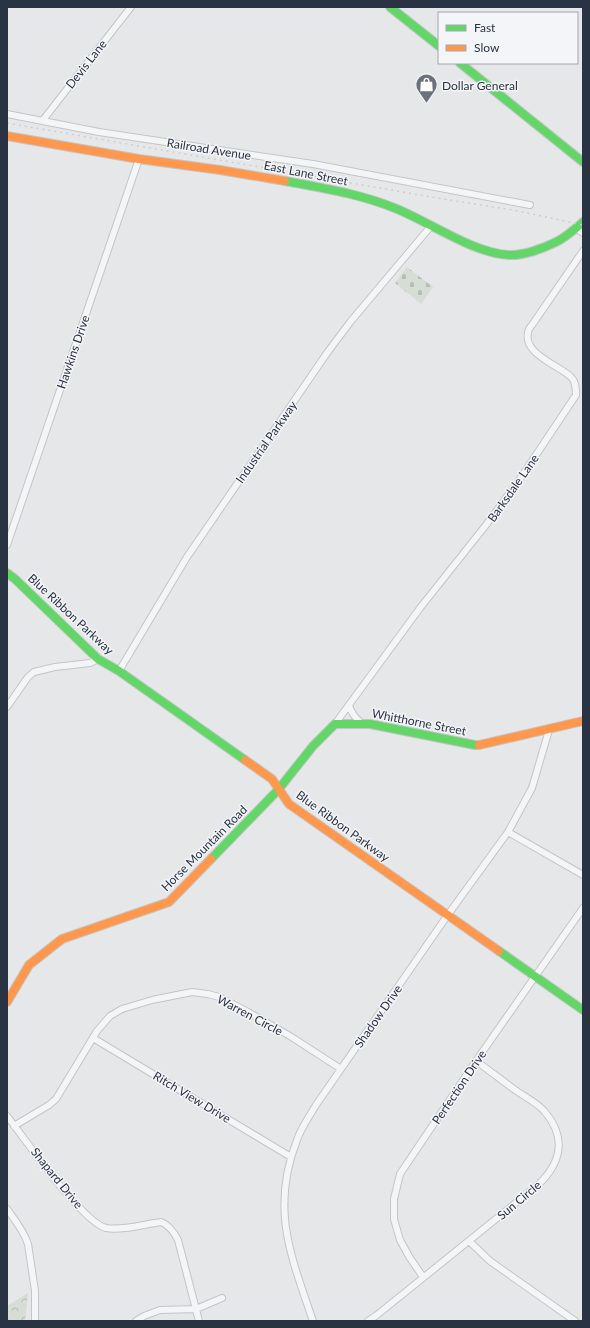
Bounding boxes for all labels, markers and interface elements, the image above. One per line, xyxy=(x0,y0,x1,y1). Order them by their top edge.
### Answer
legend xyxy=(438,12,578,64)
text: Fast xyxy=(474,20,496,35)
street label: Devis Lane xyxy=(62,37,110,91)
text: Slow xyxy=(474,40,500,55)
shop icon: Dollar General xyxy=(414,72,440,105)
place label: Dollar General xyxy=(442,78,518,93)
street label: Railroad Avenue xyxy=(166,135,252,163)
street label: East Lane Street xyxy=(263,158,350,189)
street label: Hawkins Drive xyxy=(53,313,93,391)
street label: Industrial Parkway xyxy=(232,397,300,486)
street label: Barksdale Lane xyxy=(484,451,542,525)
street label: Blue Ribbon Parkway xyxy=(25,570,118,658)
street label: Whitthorne Street xyxy=(371,706,468,739)
street label: Blue Ribbon Parkway xyxy=(293,787,393,865)
street label: Horse Mountain Road xyxy=(158,802,250,894)
street label: Shadow Drive xyxy=(351,982,405,1050)
street label: Warren Circle xyxy=(215,991,285,1039)
street label: Perfection Drive xyxy=(429,1047,489,1127)
street label: Ritch View Drive xyxy=(151,1068,233,1126)
street label: Shapard Drive xyxy=(28,1144,86,1212)
street label: Sun Circle xyxy=(494,1177,544,1223)

